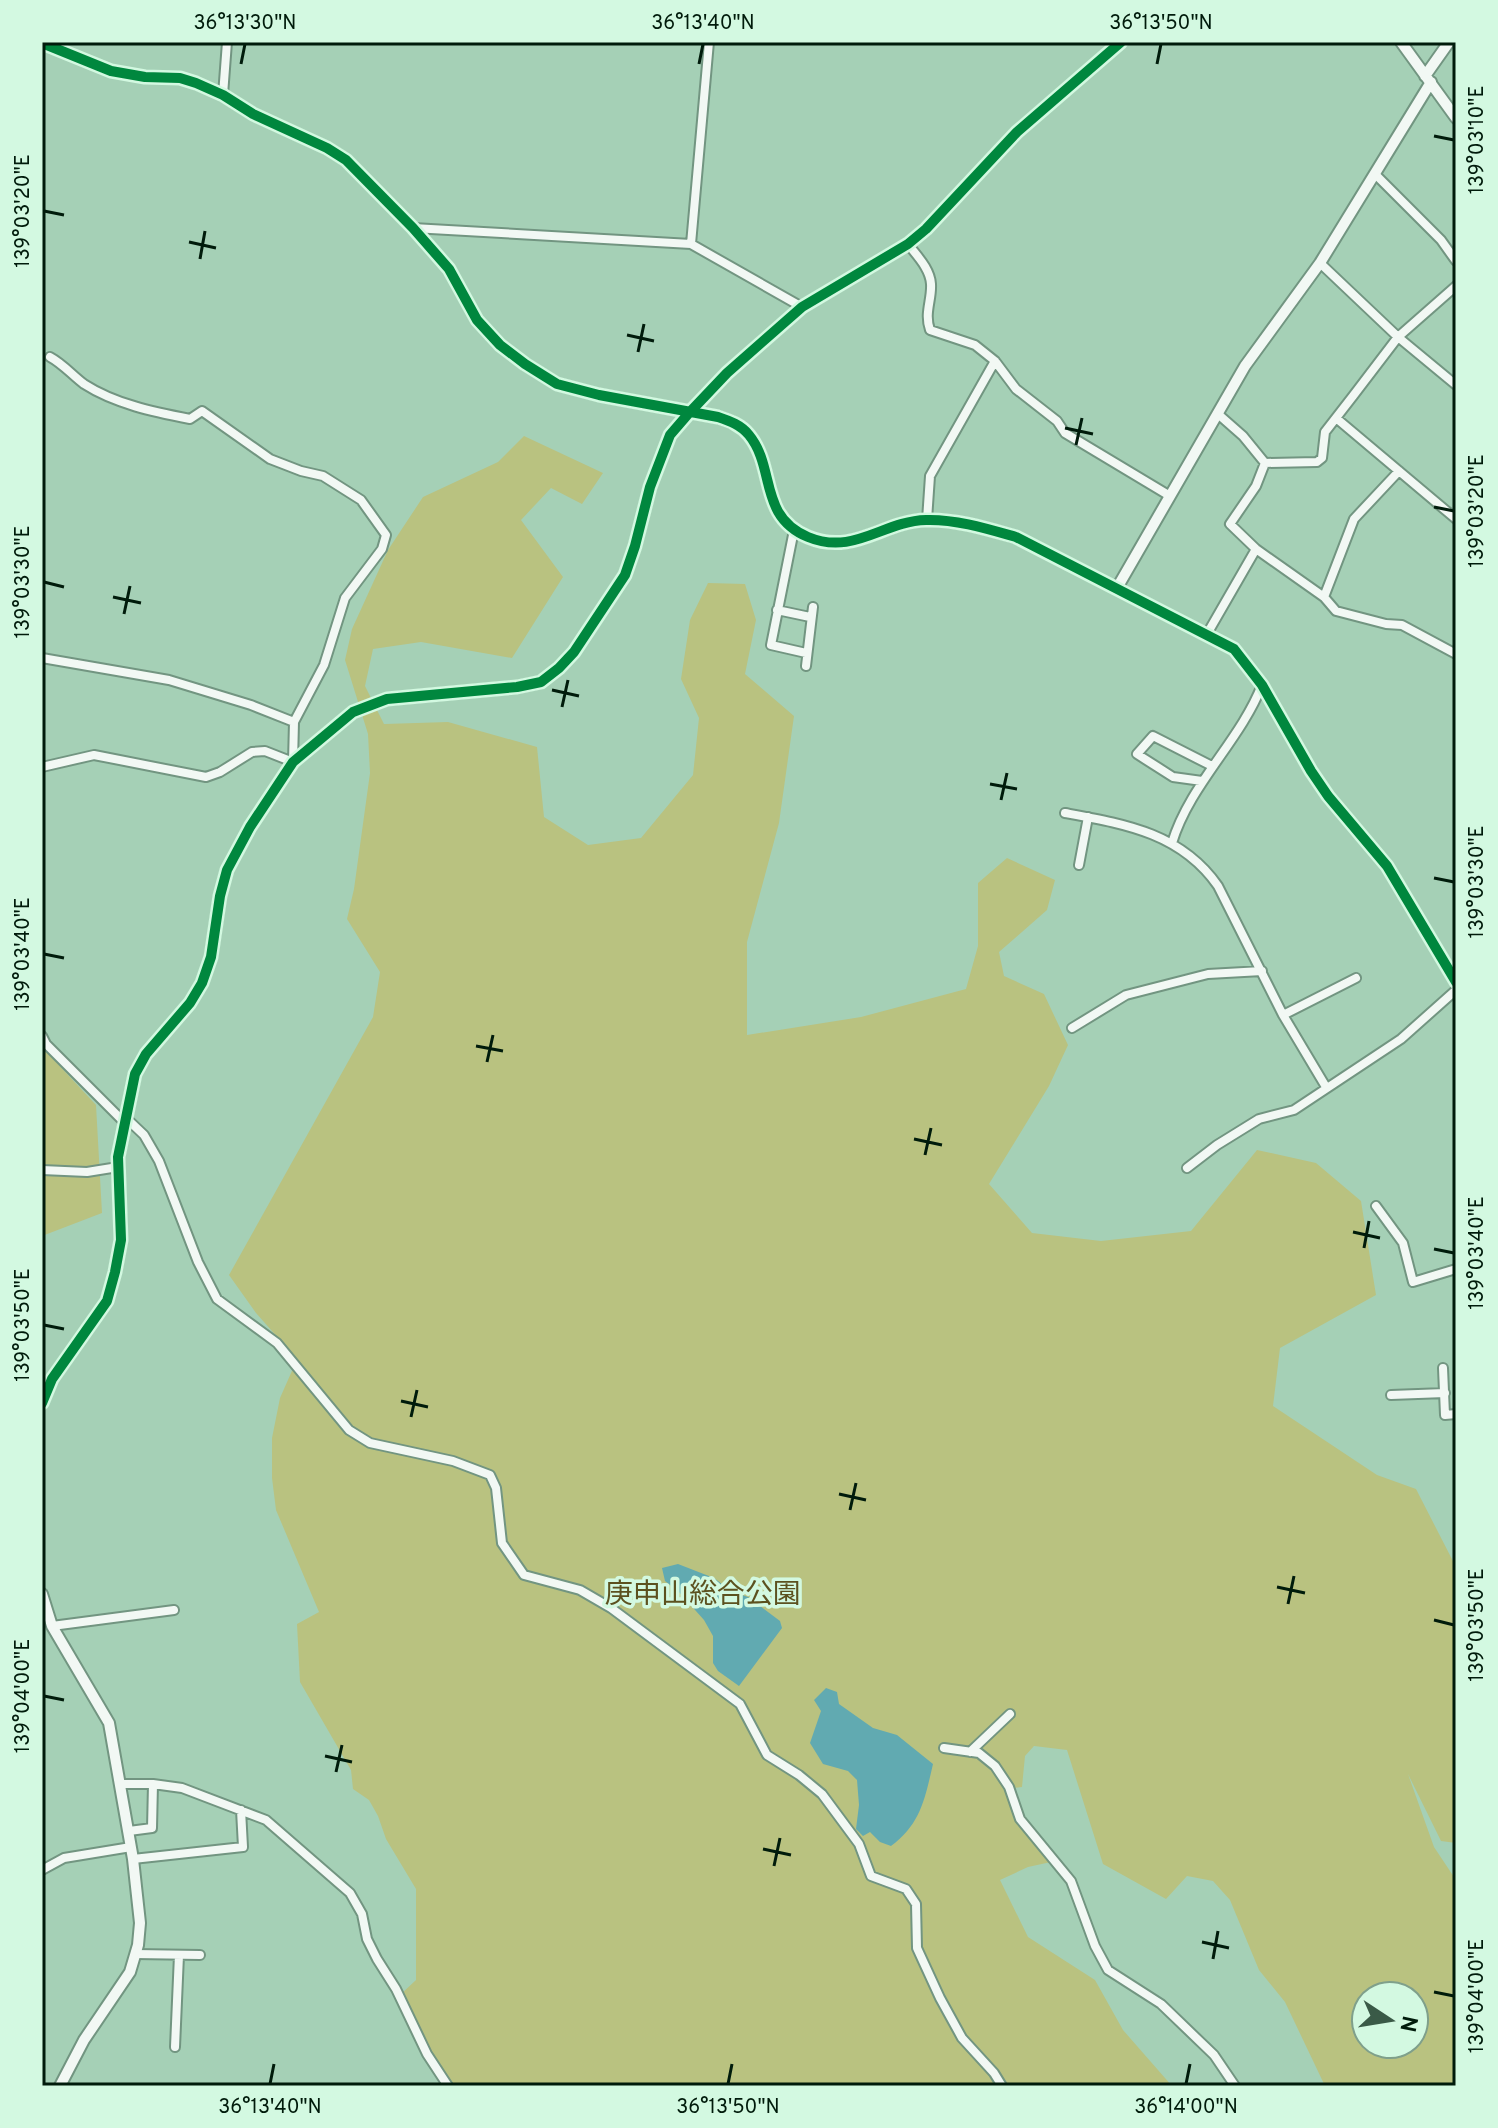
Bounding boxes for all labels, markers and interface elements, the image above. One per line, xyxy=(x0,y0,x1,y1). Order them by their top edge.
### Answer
text: 36°13'30"N xyxy=(194,11,296,37)
text: 36°13'40"N xyxy=(651,11,755,37)
text: 36°13'50"N xyxy=(1109,11,1213,37)
text: 139°03'10"E xyxy=(1465,86,1491,194)
text: 139°03'20"E xyxy=(11,154,37,268)
text: 139°03'20"E xyxy=(1465,454,1491,568)
text: 139°03'30"E xyxy=(11,525,37,639)
text: 139°03'30"E xyxy=(1465,825,1491,939)
text: 139°03'40"E xyxy=(11,897,37,1011)
text: 139°03'40"E xyxy=(1465,1196,1491,1310)
text: 139°03'50"E xyxy=(11,1268,37,1382)
text: 139°03'50"E xyxy=(1465,1568,1491,1682)
park label: 庚申山総合公園 xyxy=(605,1578,801,1614)
text: 139°04'00"E xyxy=(11,1639,37,1753)
text: 139°04'00"E xyxy=(1465,1939,1491,2053)
north arrow xyxy=(1350,1980,1430,2060)
text: N xyxy=(1392,2013,1422,2034)
text: 36°13'40"N xyxy=(218,2095,322,2121)
text: 36°13'50"N xyxy=(676,2095,780,2121)
text: 36°14'00"N xyxy=(1134,2095,1238,2121)

